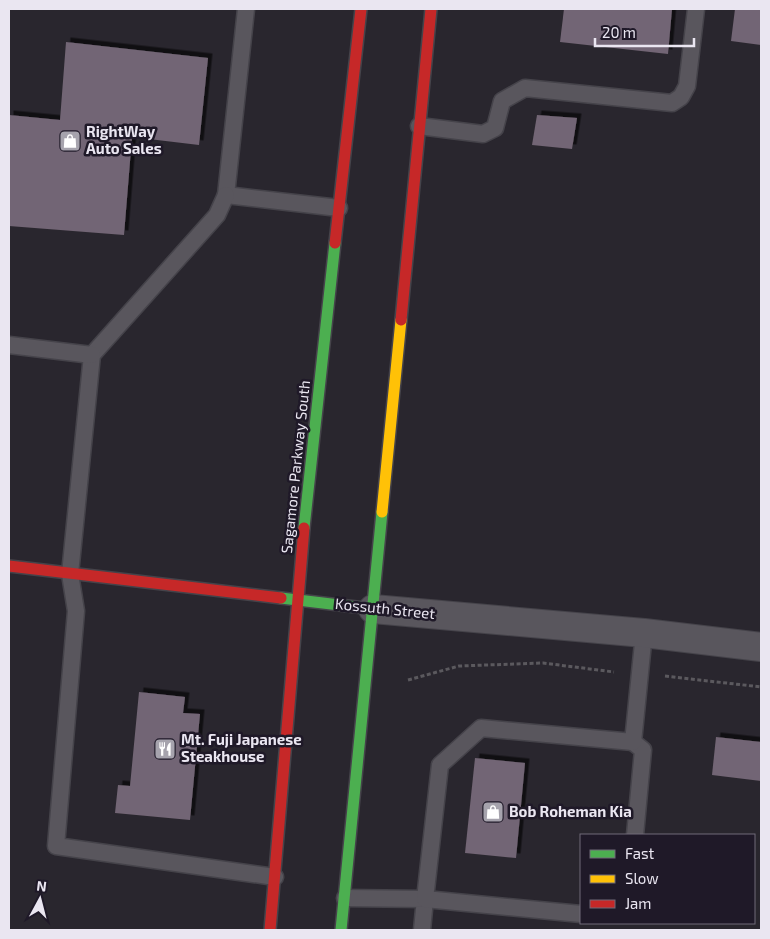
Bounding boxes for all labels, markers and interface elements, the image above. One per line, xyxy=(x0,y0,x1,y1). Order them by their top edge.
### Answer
scale bar xyxy=(595,15,694,47)
text: 20 m xyxy=(602,23,636,41)
place label: RightWay Auto Sales xyxy=(86,122,162,157)
shop icon: RightWay Auto Sales xyxy=(58,129,82,153)
street label: Sagamore Parkway South xyxy=(277,379,313,554)
street label: Kossuth Street xyxy=(334,594,436,622)
place label: Mt. Fuji Japanese Steakhouse xyxy=(181,730,302,765)
restaurant icon: Mt. Fuji Japanese Steakhouse xyxy=(153,737,177,761)
shop icon: Bob Roheman Kia xyxy=(481,800,505,824)
place label: Bob Roheman Kia xyxy=(509,802,632,820)
legend xyxy=(580,834,755,924)
text: Fast xyxy=(625,844,655,862)
text: Slow xyxy=(625,869,659,887)
north arrow xyxy=(15,874,65,924)
text: N xyxy=(36,877,48,895)
text: Jam xyxy=(625,894,651,912)

